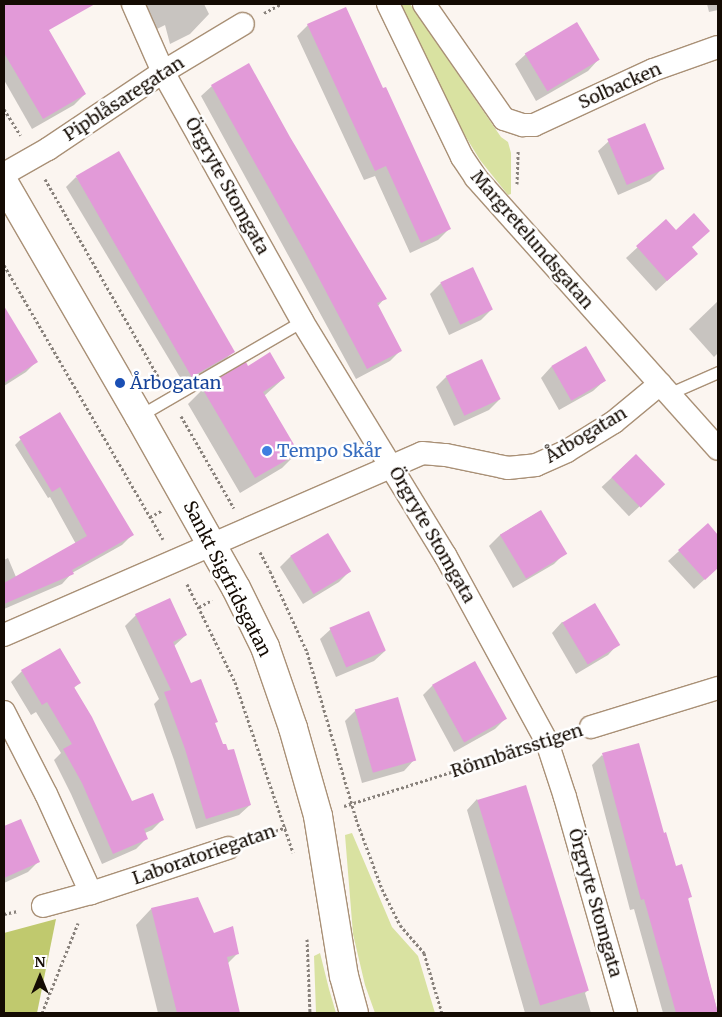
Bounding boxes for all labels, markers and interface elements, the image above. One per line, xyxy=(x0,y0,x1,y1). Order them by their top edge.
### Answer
street label: Pipblåsaregatan xyxy=(60,52,188,146)
street label: Solbacken xyxy=(575,58,665,114)
street label: Örgryte Stomgata xyxy=(180,114,274,258)
street label: Margretelundsgatan xyxy=(466,166,598,314)
place label: Årbogatan xyxy=(130,372,222,394)
marker: Årbogatan xyxy=(114,377,126,389)
street label: Årbogatan xyxy=(541,402,631,468)
place label: Tempo Skår xyxy=(277,440,382,462)
marker: Tempo Skår xyxy=(261,445,273,457)
street label: Örgryte Stomgata xyxy=(384,463,480,607)
street label: Sankt Sigfridsgatan xyxy=(178,497,276,661)
street label: Rönnbärsstigen xyxy=(448,719,586,783)
street label: Laboratoriegatan xyxy=(130,820,278,890)
street label: Örgryte Stomgata xyxy=(563,826,627,980)
north arrow xyxy=(15,952,65,1002)
text: N xyxy=(34,953,46,971)

